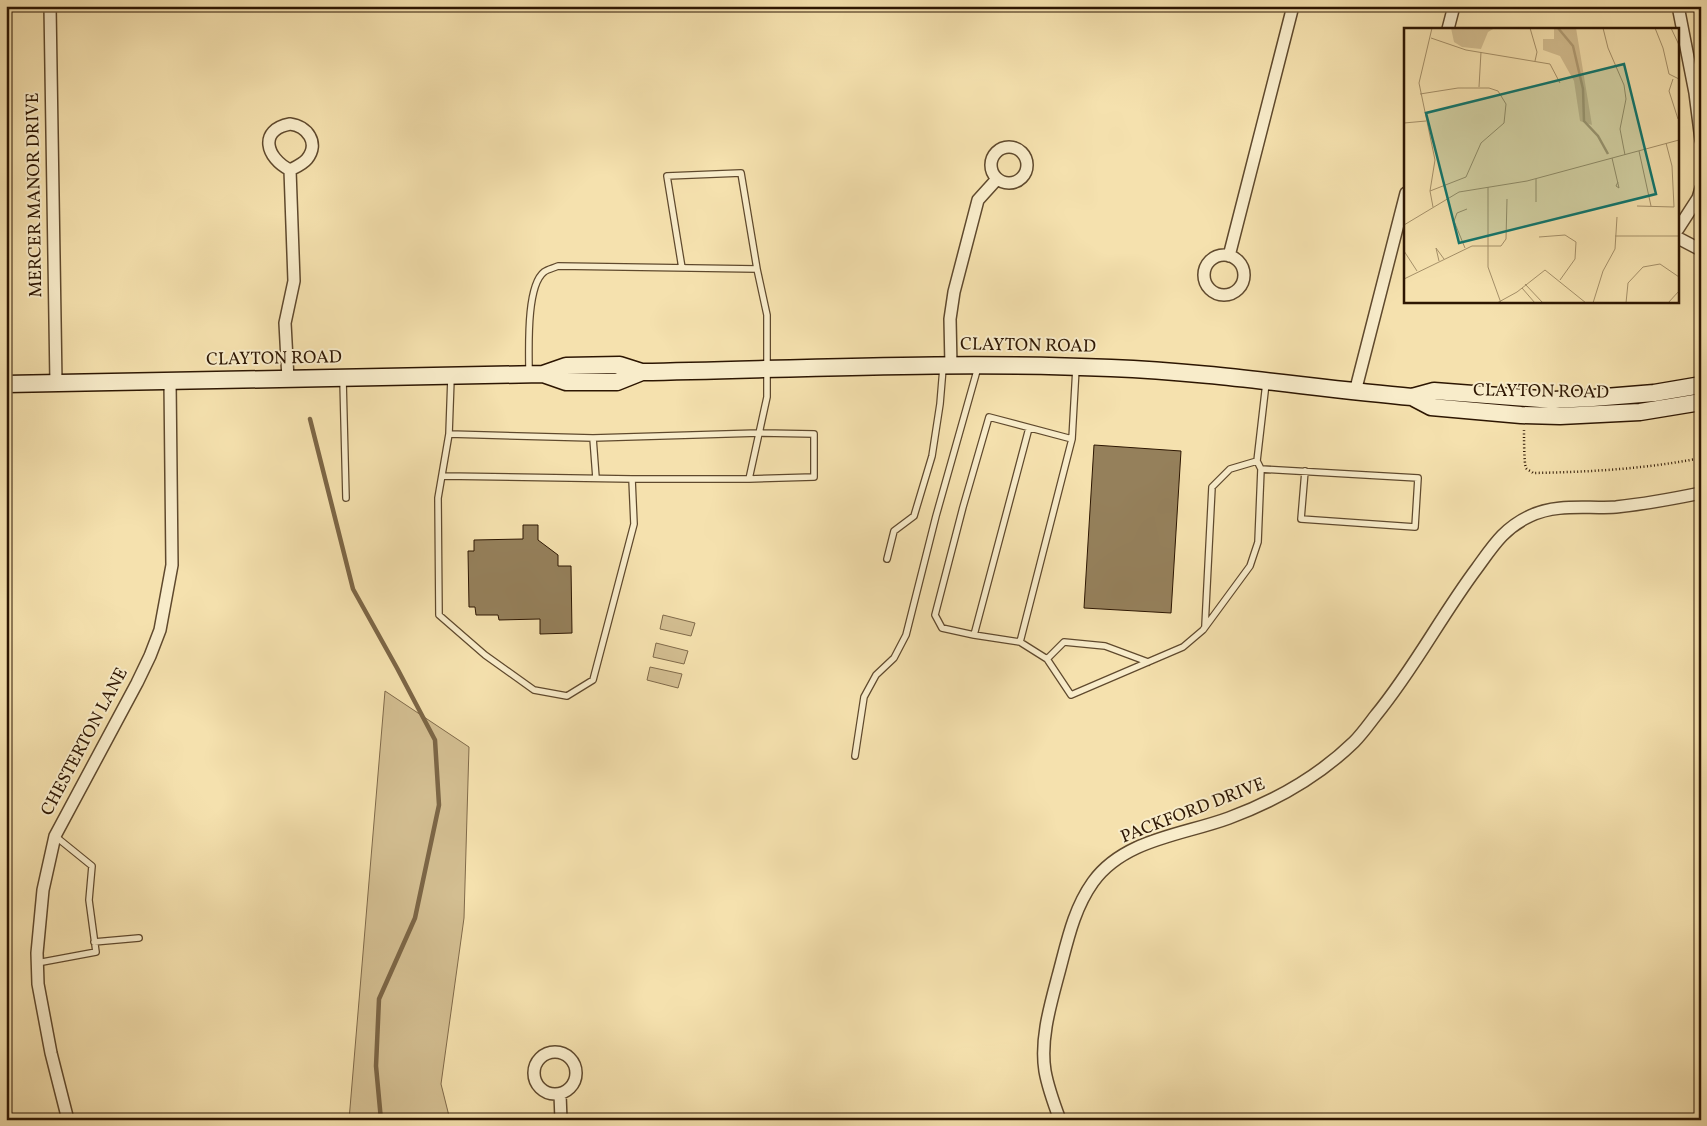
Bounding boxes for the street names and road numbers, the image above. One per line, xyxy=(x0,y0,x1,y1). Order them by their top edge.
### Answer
street label: MERCER MANOR DRIVE xyxy=(21,92,49,298)
street label: CLAYTON ROAD xyxy=(960,332,1096,360)
street label: CLAYTON ROAD xyxy=(206,345,342,373)
street label: CLAYTON ROAD xyxy=(1473,378,1609,406)
street label: CHESTERTON LANE xyxy=(35,663,135,821)
street label: PACKFORD DRIVE xyxy=(1117,772,1269,850)

